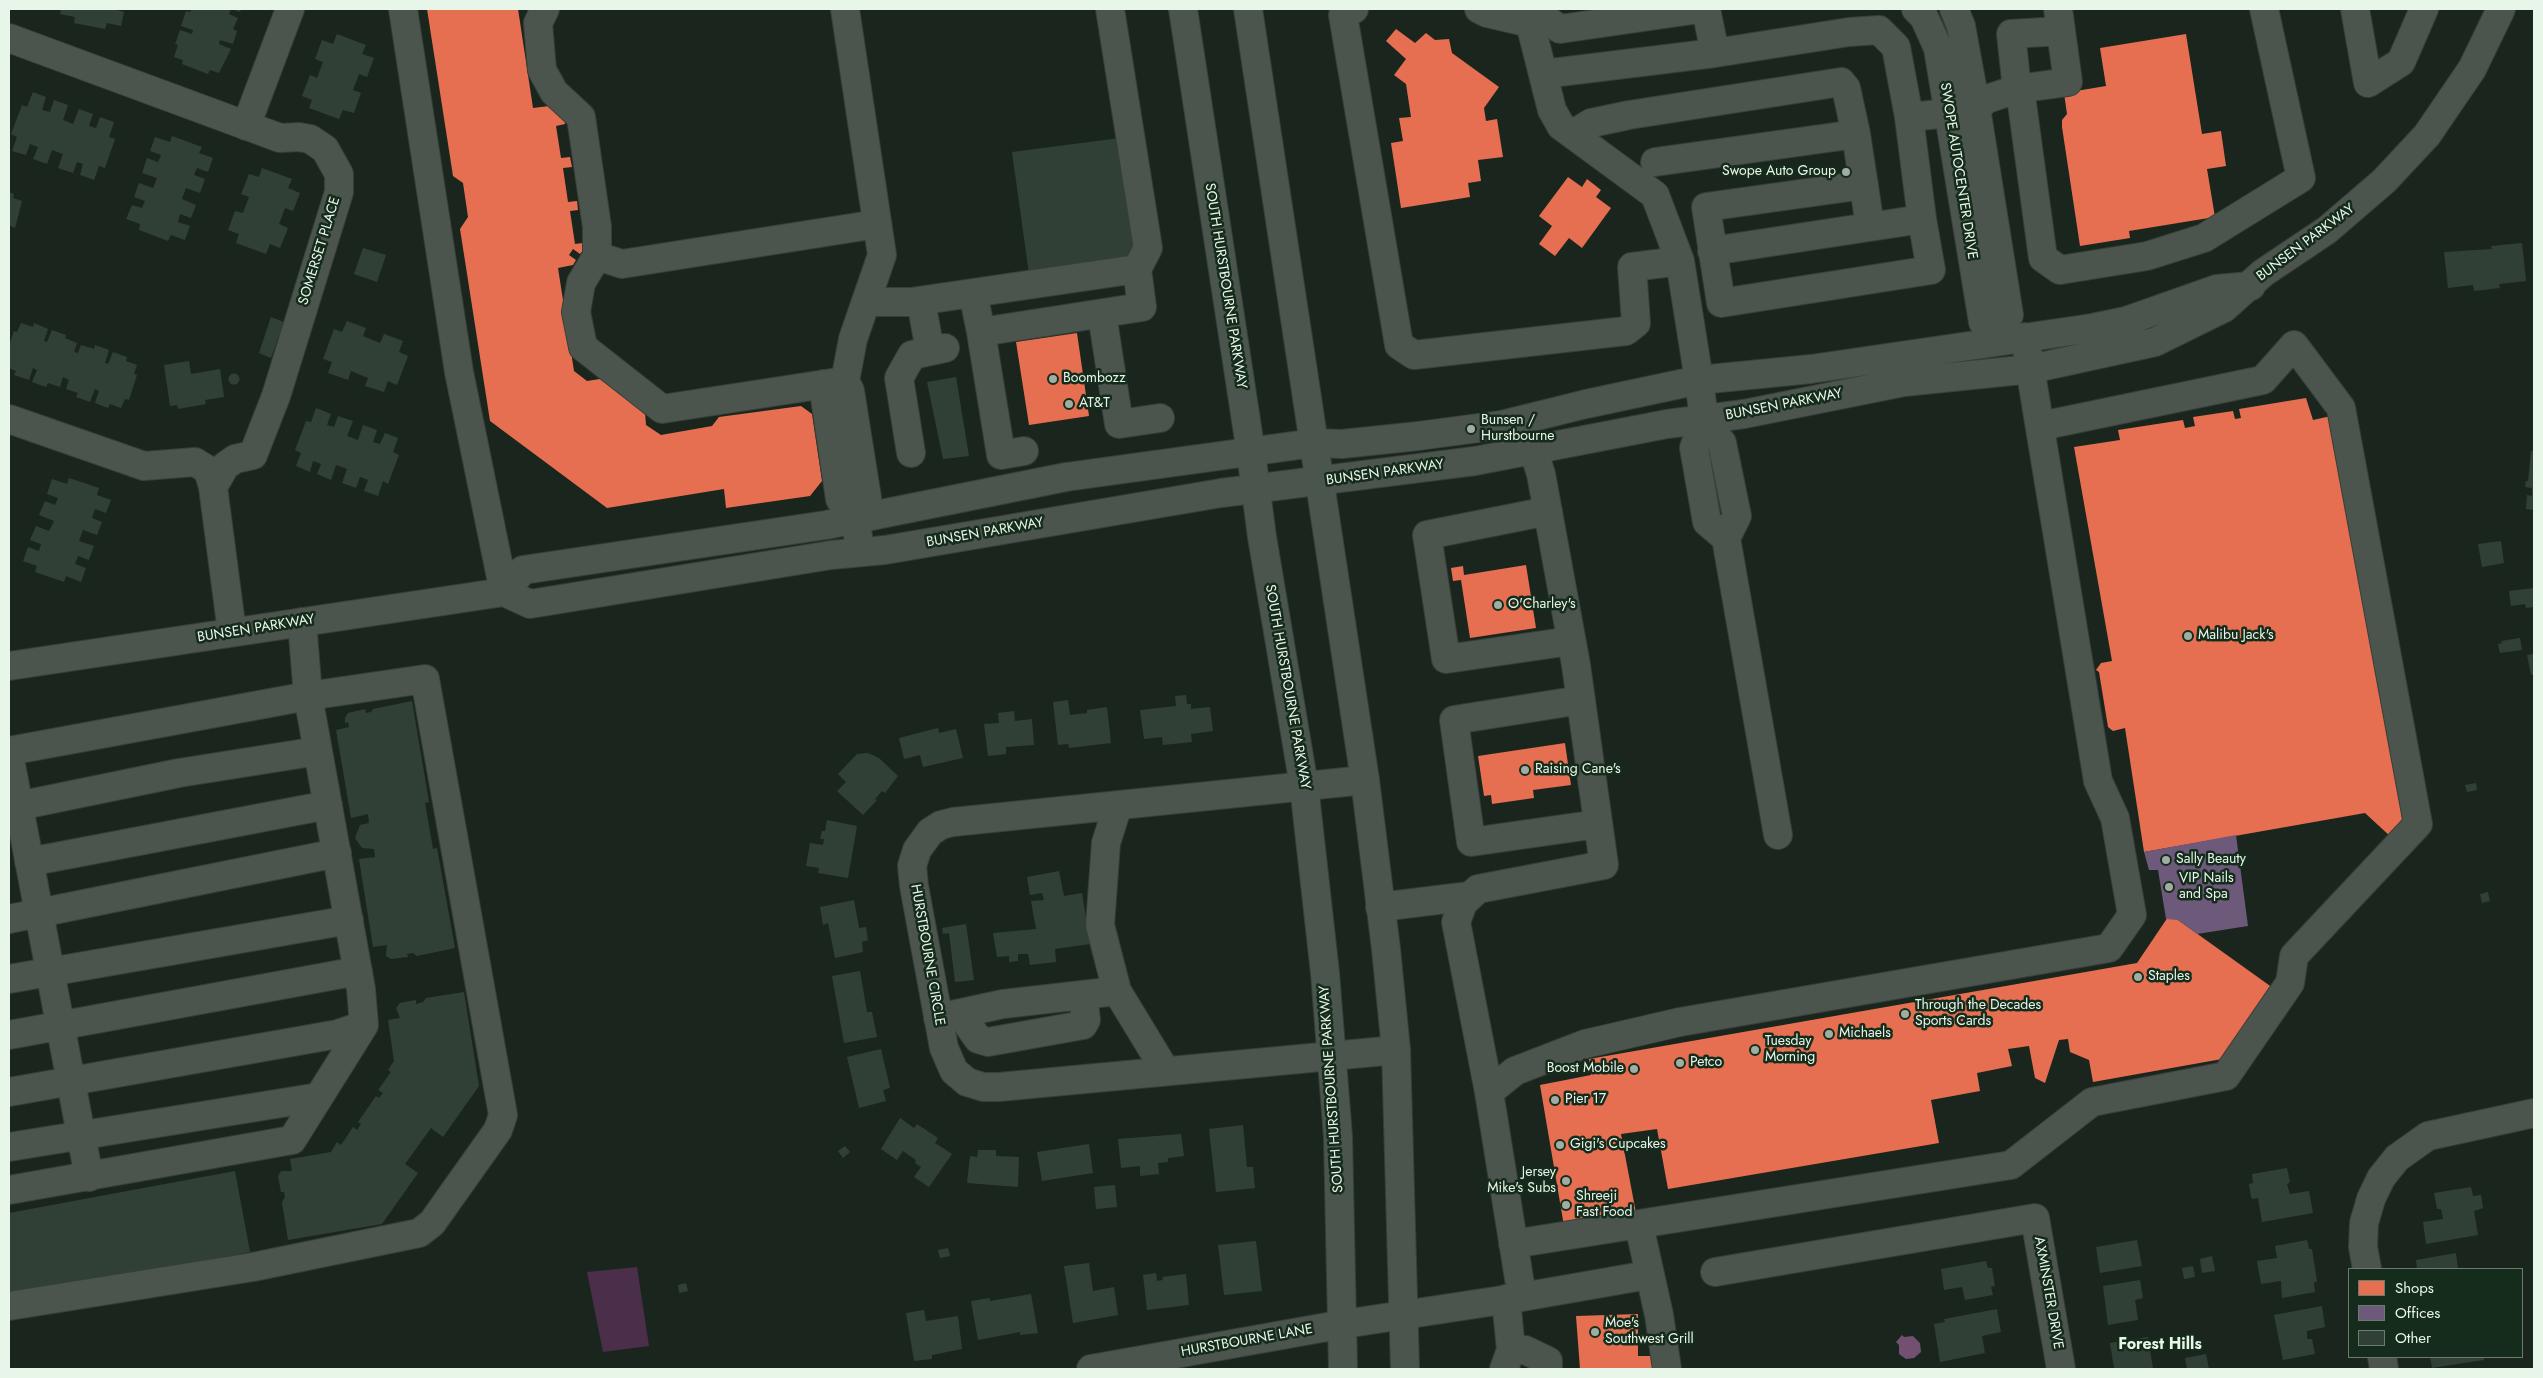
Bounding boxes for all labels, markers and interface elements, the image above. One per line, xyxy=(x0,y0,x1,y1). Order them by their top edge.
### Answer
street label: SWOPE AUTOCENTER DRIVE xyxy=(1936,81,1980,261)
place label: Swope Auto Group xyxy=(1722,164,1836,180)
marker: Swope Auto Group xyxy=(1840,166,1852,178)
street label: SOUTH HURSTBOURNE PARKWAY xyxy=(1200,182,1250,390)
street label: SOMERSET PLACE xyxy=(296,195,344,307)
street label: BUNSEN PARKWAY xyxy=(2254,201,2358,285)
place label: Boombozz xyxy=(1063,371,1126,387)
marker: Boombozz xyxy=(1047,373,1059,385)
street label: BUNSEN PARKWAY xyxy=(1724,385,1844,425)
place label: AT&T xyxy=(1079,396,1110,412)
marker: AT&T xyxy=(1063,398,1075,410)
place label: Bunsen / Hurstbourne xyxy=(1481,413,1554,446)
marker: Bunsen / Hurstbourne xyxy=(1465,423,1477,435)
street label: BUNSEN PARKWAY xyxy=(1325,456,1445,490)
street label: BUNSEN PARKWAY xyxy=(925,514,1045,552)
street label: SOUTH HURSTBOURNE PARKWAY xyxy=(1261,583,1313,791)
place label: O'Charley's xyxy=(1508,597,1576,613)
marker: O'Charley's xyxy=(1492,599,1504,611)
street label: BUNSEN PARKWAY xyxy=(196,611,316,647)
place label: Malibu Jack's xyxy=(2198,628,2274,644)
marker: Malibu Jack's xyxy=(2182,630,2194,642)
place label: Raising Cane's xyxy=(1535,762,1621,778)
marker: Raising Cane's xyxy=(1519,764,1531,776)
place label: Sally Beauty xyxy=(2176,852,2246,868)
marker: Sally Beauty xyxy=(2160,854,2172,866)
place label: VIP Nails and Spa xyxy=(2179,871,2234,904)
marker: VIP Nails and Spa xyxy=(2163,881,2175,893)
street label: HURSTBOURNE CIRCLE xyxy=(906,883,948,1027)
place label: Staples xyxy=(2148,969,2190,985)
marker: Staples xyxy=(2132,971,2144,983)
street label: SOUTH HURSTBOURNE PARKWAY xyxy=(1316,985,1348,1193)
place label: Through the Decades Sports Cards xyxy=(1915,998,2041,1030)
marker: Through the Decades Sports Cards xyxy=(1899,1008,1911,1020)
place label: Michaels xyxy=(1839,1026,1891,1042)
marker: Michaels xyxy=(1823,1028,1835,1040)
place label: Tuesday Morning xyxy=(1765,1034,1815,1066)
marker: Tuesday Morning xyxy=(1749,1044,1761,1056)
place label: Petco xyxy=(1690,1055,1722,1071)
marker: Petco xyxy=(1674,1057,1686,1069)
place label: Boost Mobile xyxy=(1547,1061,1624,1077)
marker: Boost Mobile xyxy=(1628,1063,1640,1075)
place label: Pier 17 xyxy=(1565,1092,1606,1108)
marker: Pier 17 xyxy=(1549,1094,1561,1106)
place label: Gigi's Cupcakes xyxy=(1570,1137,1666,1153)
marker: Gigi's Cupcakes xyxy=(1554,1139,1566,1151)
place label: Jersey Mike's Subs xyxy=(1487,1165,1556,1198)
marker: Jersey Mike's Subs xyxy=(1560,1175,1572,1187)
place label: Shreeji Fast Food xyxy=(1576,1189,1632,1222)
marker: Shreeji Fast Food xyxy=(1560,1199,1572,1211)
street label: AXMINSTER DRIVE xyxy=(2030,1235,2066,1351)
legend xyxy=(2348,1268,2523,1358)
text: Shops xyxy=(2395,1277,2434,1299)
text: Offices xyxy=(2395,1302,2440,1324)
place label: Moe's Southwest Grill xyxy=(1605,1316,1694,1348)
street label: HURSTBOURNE LANE xyxy=(1180,1321,1314,1361)
marker: Moe's Southwest Grill xyxy=(1589,1326,1601,1338)
text: Other xyxy=(2395,1327,2431,1349)
district label: Forest Hills xyxy=(2118,1335,2202,1355)

